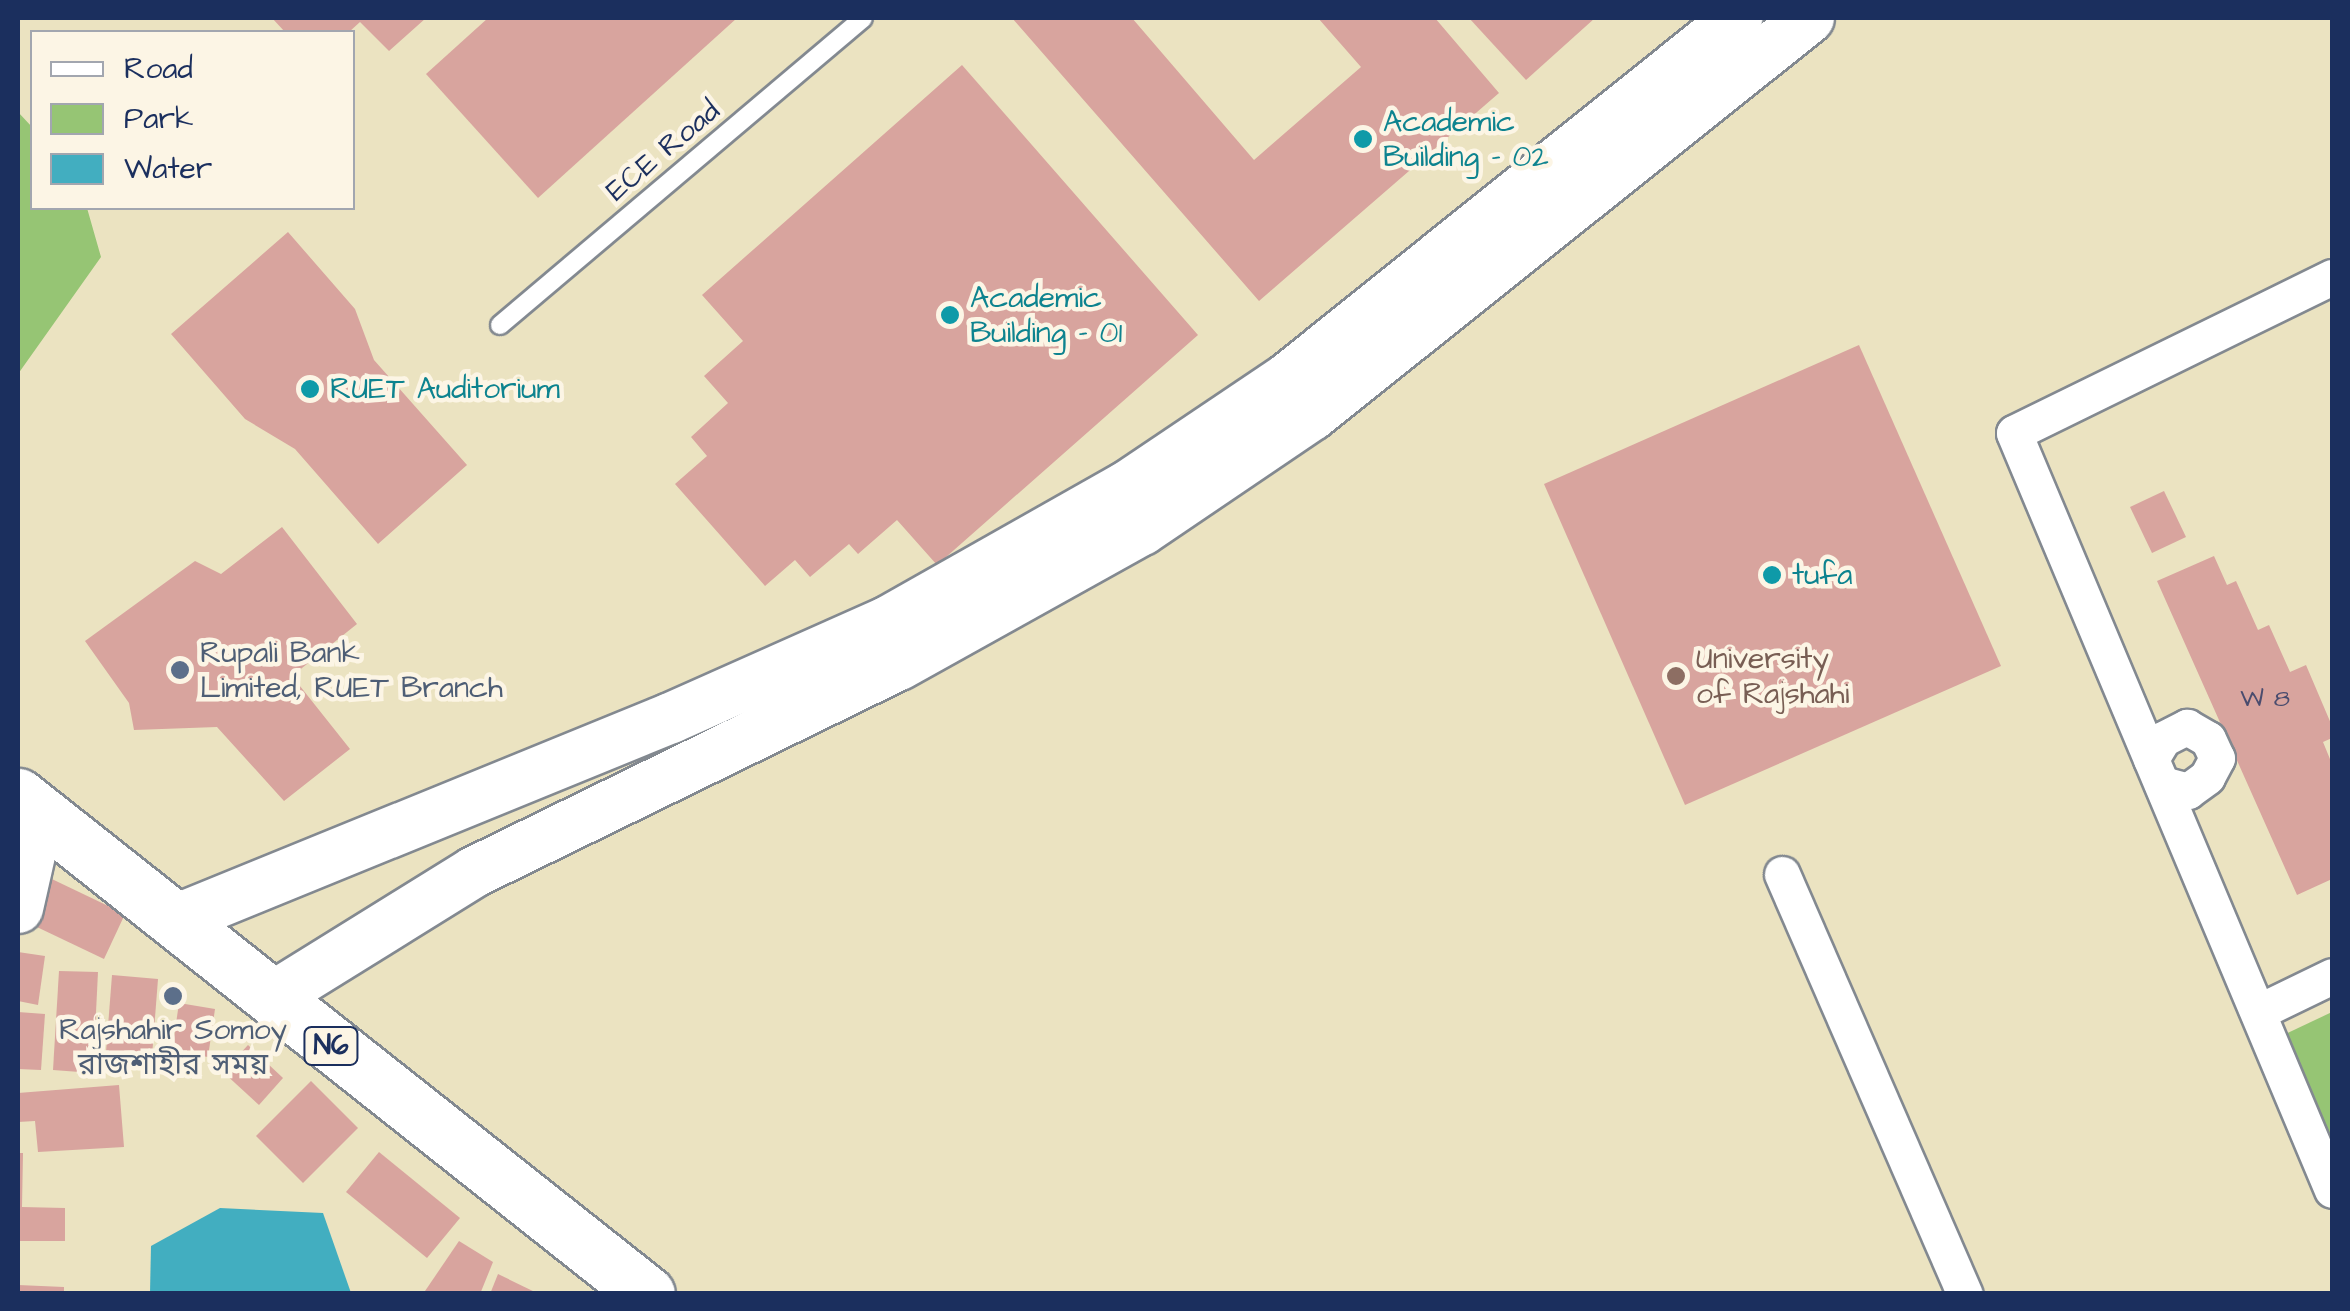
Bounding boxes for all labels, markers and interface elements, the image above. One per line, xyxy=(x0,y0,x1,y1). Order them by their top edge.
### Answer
legend xyxy=(30,30,355,210)
text: Road xyxy=(124,48,193,90)
street label: ECE Road xyxy=(599,93,727,209)
text: Park xyxy=(124,98,193,140)
place label: Academic Building - 02 xyxy=(1383,104,1549,174)
marker: Academic Building - 02 xyxy=(1352,128,1374,150)
text: Water xyxy=(124,148,212,190)
place label: Academic Building - 01 xyxy=(970,280,1122,350)
marker: Academic Building - 01 xyxy=(939,304,961,326)
place label: RUET Auditorium xyxy=(330,371,560,407)
marker: RUET Auditorium xyxy=(299,378,321,400)
place label: tufa xyxy=(1792,557,1852,593)
marker: tufa xyxy=(1761,564,1783,586)
place label: Rupali Bank Limited, RUET Branch xyxy=(200,635,503,706)
place label: University of Rajshahi xyxy=(1696,641,1849,712)
marker: Rupali Bank Limited, RUET Branch xyxy=(169,659,191,681)
marker: University of Rajshahi xyxy=(1665,665,1687,687)
house number: W 8 xyxy=(2240,684,2290,714)
marker: Rajshahir Somoy রাজশাহীর সময় xyxy=(162,985,184,1007)
place label: Rajshahir Somoy রাজশাহীর সময় xyxy=(59,1012,287,1082)
road number: N6 xyxy=(301,1023,361,1069)

